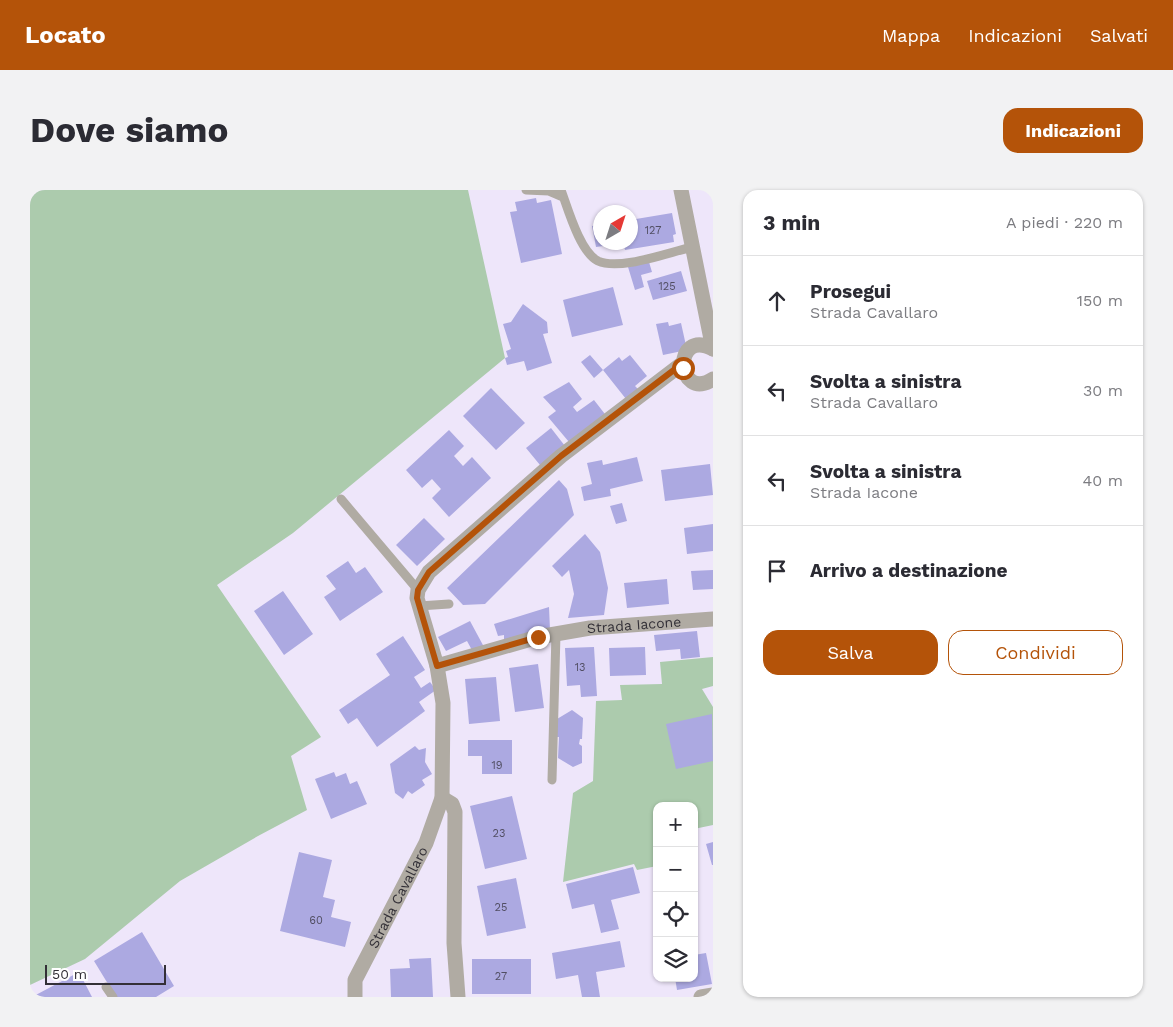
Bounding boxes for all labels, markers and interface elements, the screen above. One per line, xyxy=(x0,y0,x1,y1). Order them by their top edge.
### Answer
text: Locato xyxy=(25,21,106,49)
text: Mappa xyxy=(882,25,940,46)
text: Indicazioni xyxy=(968,25,1062,46)
text: Salvati xyxy=(1090,25,1148,46)
button: Indicazioni xyxy=(1003,108,1143,153)
text: Dove siamo xyxy=(30,109,228,151)
north arrow xyxy=(593,205,638,250)
text: 3 min xyxy=(763,210,820,235)
text: A piedi · 220 m xyxy=(1006,213,1123,232)
house number: 127 xyxy=(645,224,661,237)
house number: 125 xyxy=(658,280,676,293)
text: Prosegui xyxy=(810,280,891,303)
icon: ahead xyxy=(763,287,791,315)
text: 150 m xyxy=(1077,291,1123,310)
text: Strada Cavallaro xyxy=(810,303,938,322)
route start xyxy=(672,357,695,380)
text: Svolta a sinistra xyxy=(810,370,961,393)
icon: left xyxy=(763,377,791,405)
text: 30 m xyxy=(1083,381,1123,400)
text: Strada Cavallaro xyxy=(810,393,938,412)
text: Svolta a sinistra xyxy=(810,460,961,483)
icon: left xyxy=(763,467,791,495)
text: 40 m xyxy=(1083,471,1123,490)
text: Strada Iacone xyxy=(810,483,918,502)
icon: arrive xyxy=(763,557,791,585)
text: Arrivo a destinazione xyxy=(810,559,1007,582)
street label: Strada Iacone xyxy=(586,613,682,636)
route end xyxy=(527,626,550,649)
button: Salva xyxy=(763,630,938,675)
button: Condividi xyxy=(948,630,1123,675)
house number: 13 xyxy=(575,661,585,674)
house number: 19 xyxy=(491,759,503,772)
map controls xyxy=(653,802,698,982)
button: + xyxy=(653,802,698,847)
house number: 23 xyxy=(493,827,505,840)
street label: Strada Cavallaro xyxy=(365,844,431,951)
button: − xyxy=(653,847,698,892)
button: locate xyxy=(653,892,698,937)
house number: 25 xyxy=(495,901,507,914)
house number: 60 xyxy=(309,914,323,927)
button: layers xyxy=(653,937,698,982)
scale bar xyxy=(45,962,166,985)
text: 50 m xyxy=(52,966,87,982)
house number: 27 xyxy=(495,970,507,983)

